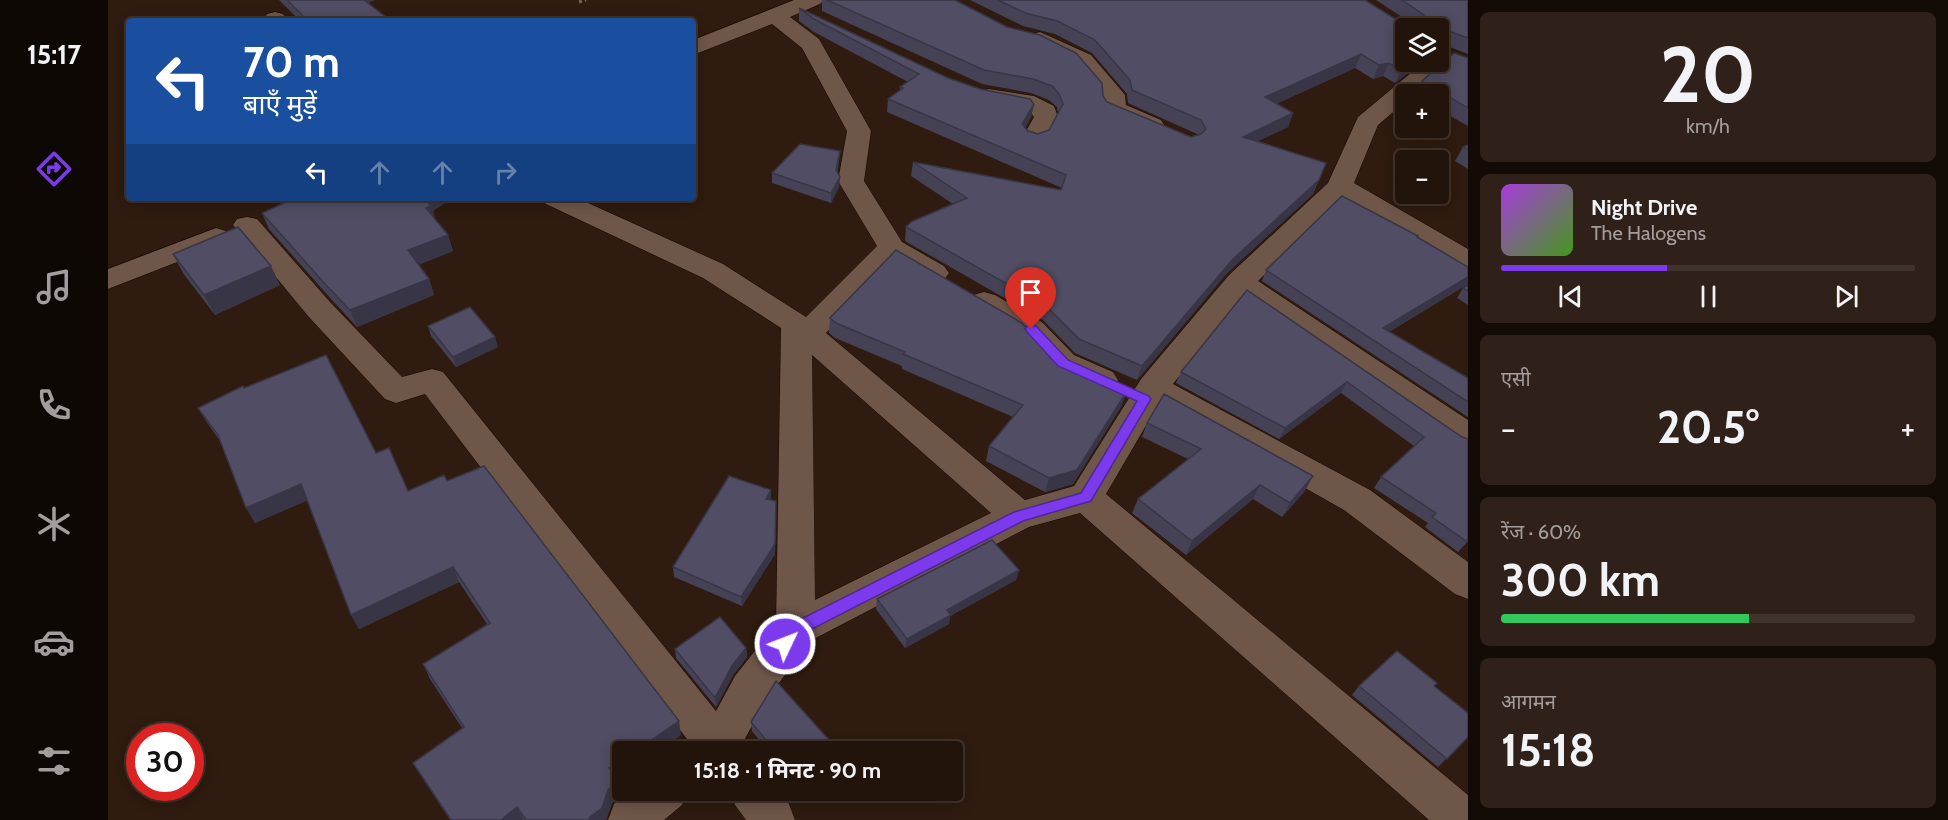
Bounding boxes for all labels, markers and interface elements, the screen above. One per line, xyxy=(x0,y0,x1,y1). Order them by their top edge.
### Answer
map controls xyxy=(1395,18,1449,204)
button: layers xyxy=(1395,18,1449,72)
text: 20 xyxy=(1660,27,1756,122)
text: 70 m xyxy=(243,36,340,88)
text: 15:17 xyxy=(27,38,81,71)
icon: left xyxy=(144,42,222,120)
button: + xyxy=(1395,84,1449,138)
text: बाएँ मुड़ें xyxy=(243,88,317,121)
text: km/h xyxy=(1686,114,1730,138)
icon: directions xyxy=(33,148,75,190)
button: − xyxy=(1395,150,1449,204)
icon: left xyxy=(300,156,333,189)
icon: ahead xyxy=(363,156,396,189)
icon: ahead xyxy=(426,156,459,189)
icon: right xyxy=(489,156,522,189)
text: Night Drive xyxy=(1591,194,1697,221)
text: The Halogens xyxy=(1591,221,1706,245)
icon: music xyxy=(33,266,75,308)
pin xyxy=(1005,267,1056,329)
icon: arrive xyxy=(1014,276,1047,309)
icon: previous xyxy=(1554,280,1587,313)
icon: pause xyxy=(1692,280,1725,313)
icon: next xyxy=(1830,280,1863,313)
text: एसी xyxy=(1501,367,1531,391)
icon: phone xyxy=(33,384,75,426)
text: 20.5° xyxy=(1657,400,1759,454)
text: − xyxy=(1501,408,1516,448)
text: + xyxy=(1900,408,1915,448)
icon: climate xyxy=(33,503,75,545)
text: रेंज · 60% xyxy=(1501,520,1581,544)
text: 300 km xyxy=(1501,553,1660,607)
position arrow xyxy=(753,612,817,676)
icon: car xyxy=(33,621,75,663)
text: आगमन xyxy=(1501,690,1556,714)
speed limit sign: 30 xyxy=(126,723,204,801)
text: 15:18 xyxy=(1501,723,1596,777)
icon: filters xyxy=(33,740,75,782)
text: 15:18 · 1 मिनट · 90 m xyxy=(694,757,881,784)

